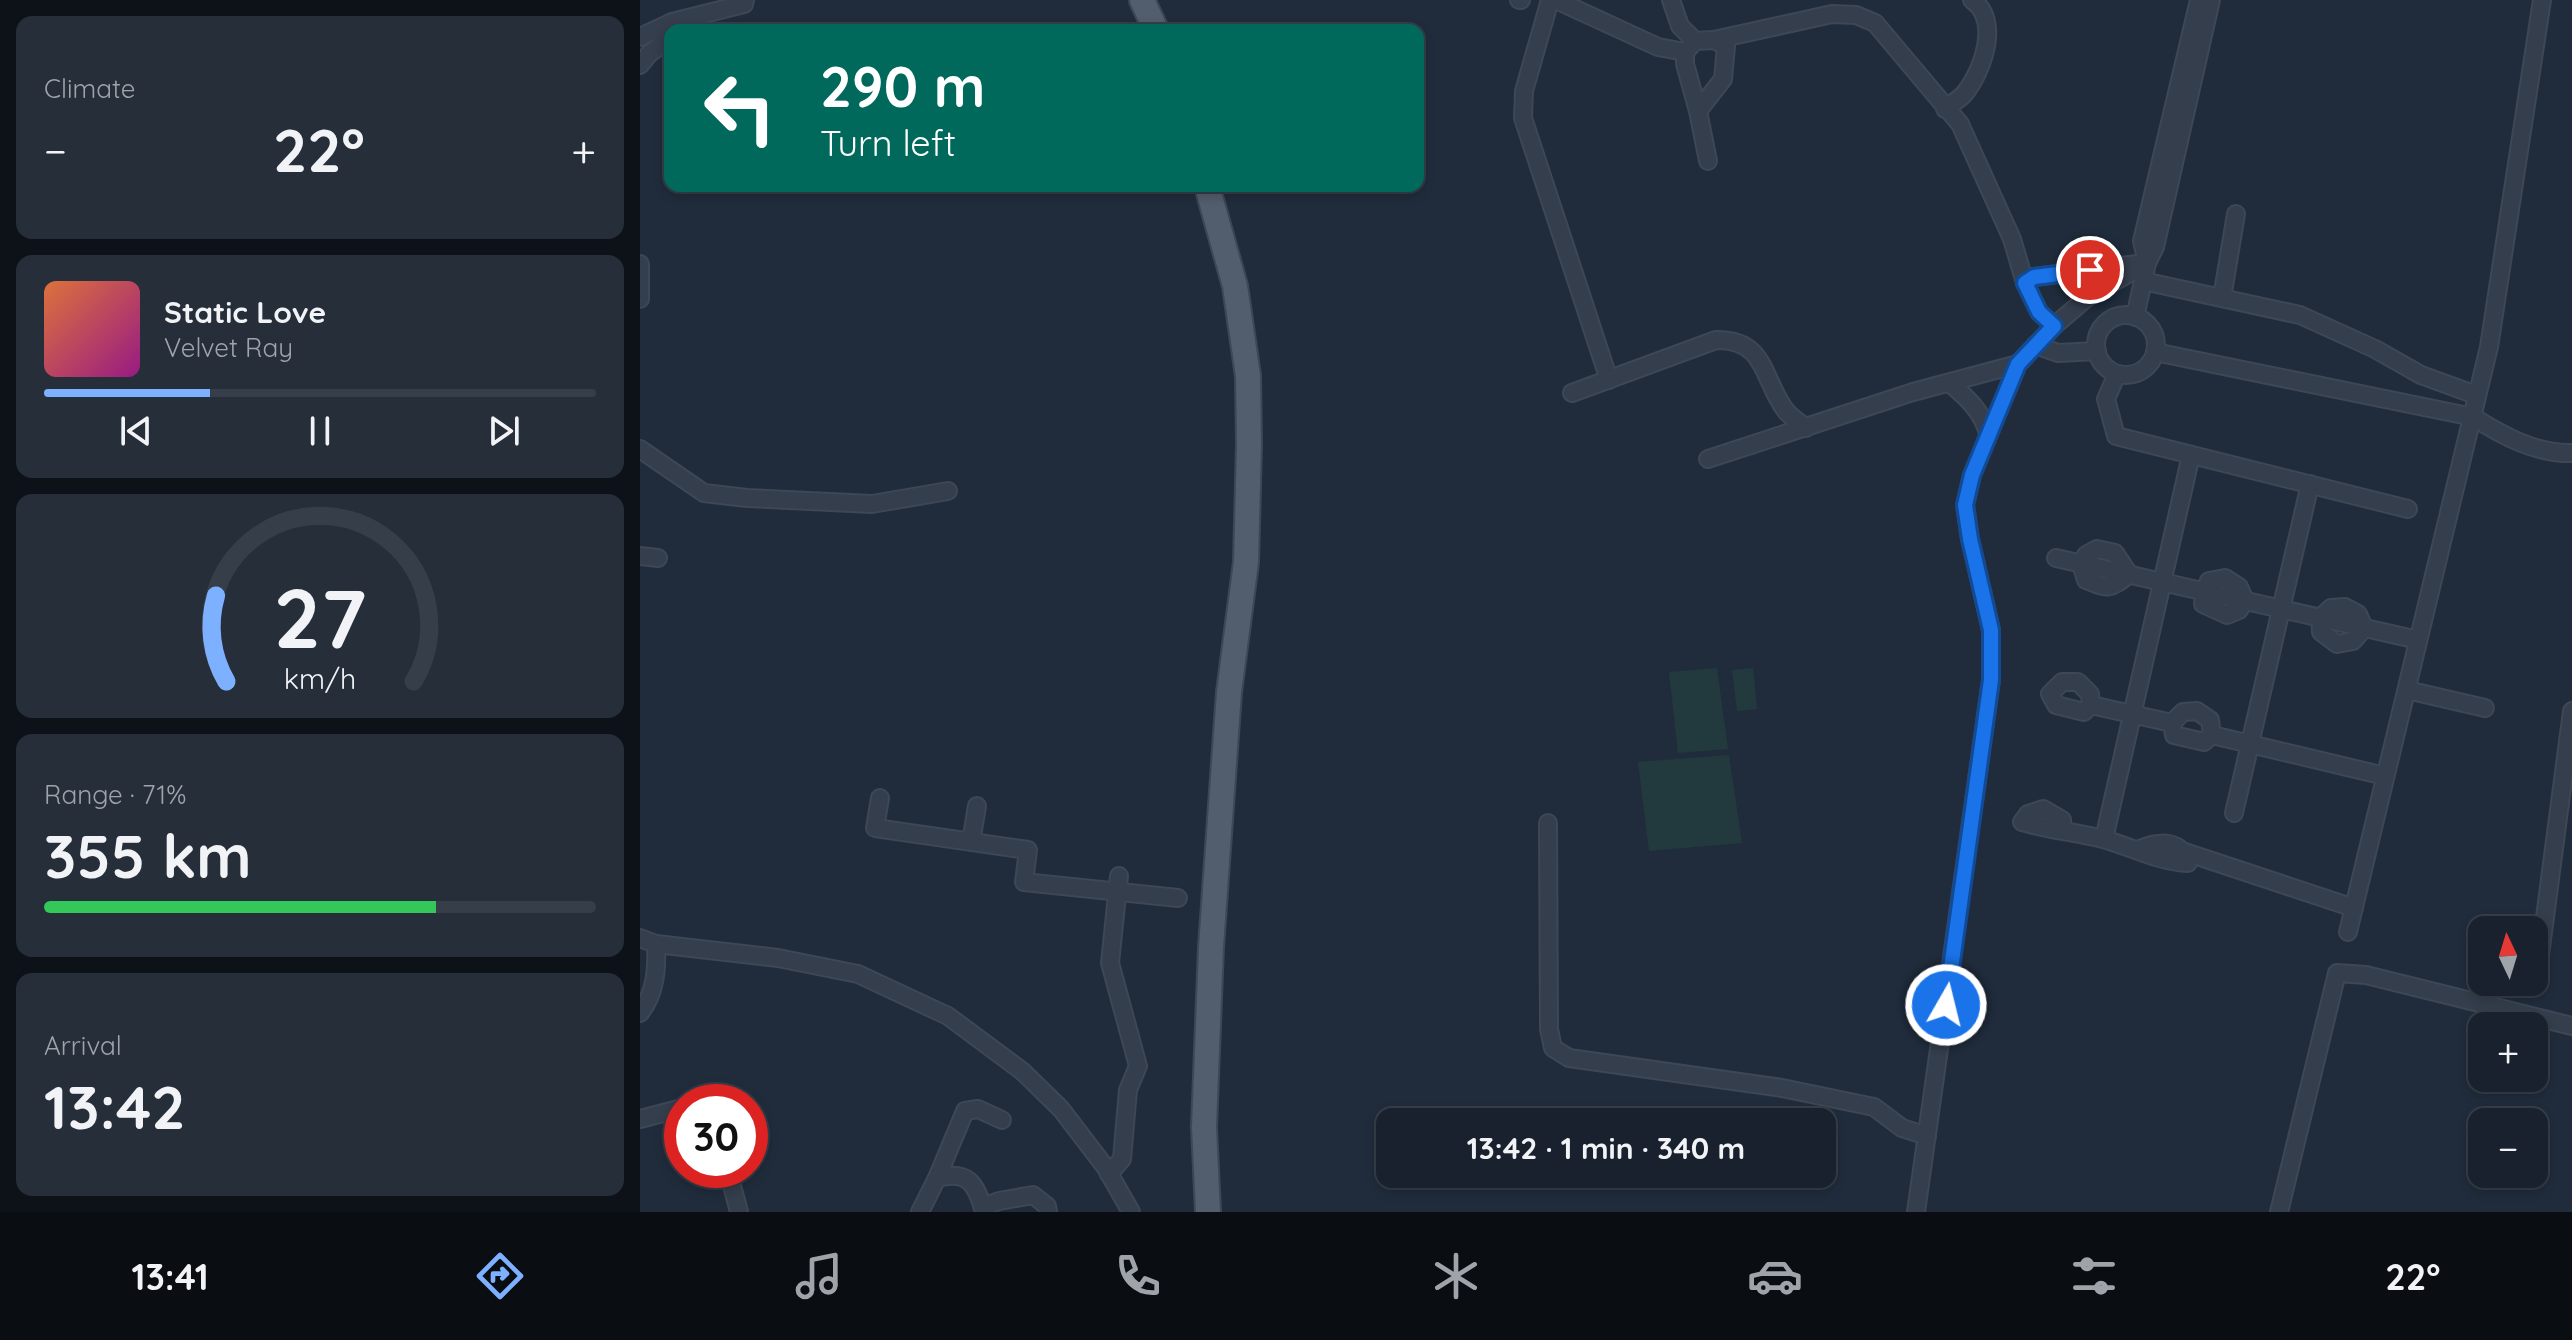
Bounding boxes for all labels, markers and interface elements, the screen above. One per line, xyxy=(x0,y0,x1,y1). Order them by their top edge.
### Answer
text: 290 m xyxy=(820,51,985,121)
icon: left xyxy=(688,56,792,160)
text: Climate xyxy=(44,72,135,105)
text: 22° xyxy=(273,112,365,187)
text: Turn left xyxy=(820,120,956,165)
text: − xyxy=(44,123,67,178)
text: + xyxy=(571,123,596,178)
pin xyxy=(2056,236,2124,304)
icon: arrive xyxy=(2068,248,2112,292)
text: Static Love xyxy=(164,293,326,331)
text: Velvet Ray xyxy=(164,331,293,364)
icon: previous xyxy=(114,409,158,453)
icon: pause xyxy=(298,409,342,453)
icon: next xyxy=(482,409,526,453)
text: 27 xyxy=(273,565,367,669)
text: km/h xyxy=(284,660,356,696)
text: Range · 71% xyxy=(44,778,186,811)
text: 355 km xyxy=(44,818,252,893)
north arrow xyxy=(2468,916,2548,996)
map controls xyxy=(2468,916,2548,1188)
position arrow xyxy=(1904,963,1988,1047)
button: + xyxy=(2468,1012,2548,1092)
text: Arrival xyxy=(44,1029,122,1062)
text: 13:42 xyxy=(44,1069,185,1144)
speed limit sign: 30 xyxy=(664,1084,768,1188)
button: − xyxy=(2468,1108,2548,1188)
text: 13:42 · 1 min · 340 m xyxy=(1467,1129,1745,1167)
icon: directions xyxy=(472,1248,528,1304)
icon: music xyxy=(791,1248,847,1304)
icon: phone xyxy=(1110,1248,1166,1304)
icon: climate xyxy=(1428,1248,1484,1304)
icon: car xyxy=(1747,1248,1803,1304)
icon: filters xyxy=(2066,1248,2122,1304)
text: 13:41 xyxy=(131,1254,209,1299)
text: 22° xyxy=(2385,1254,2440,1299)

